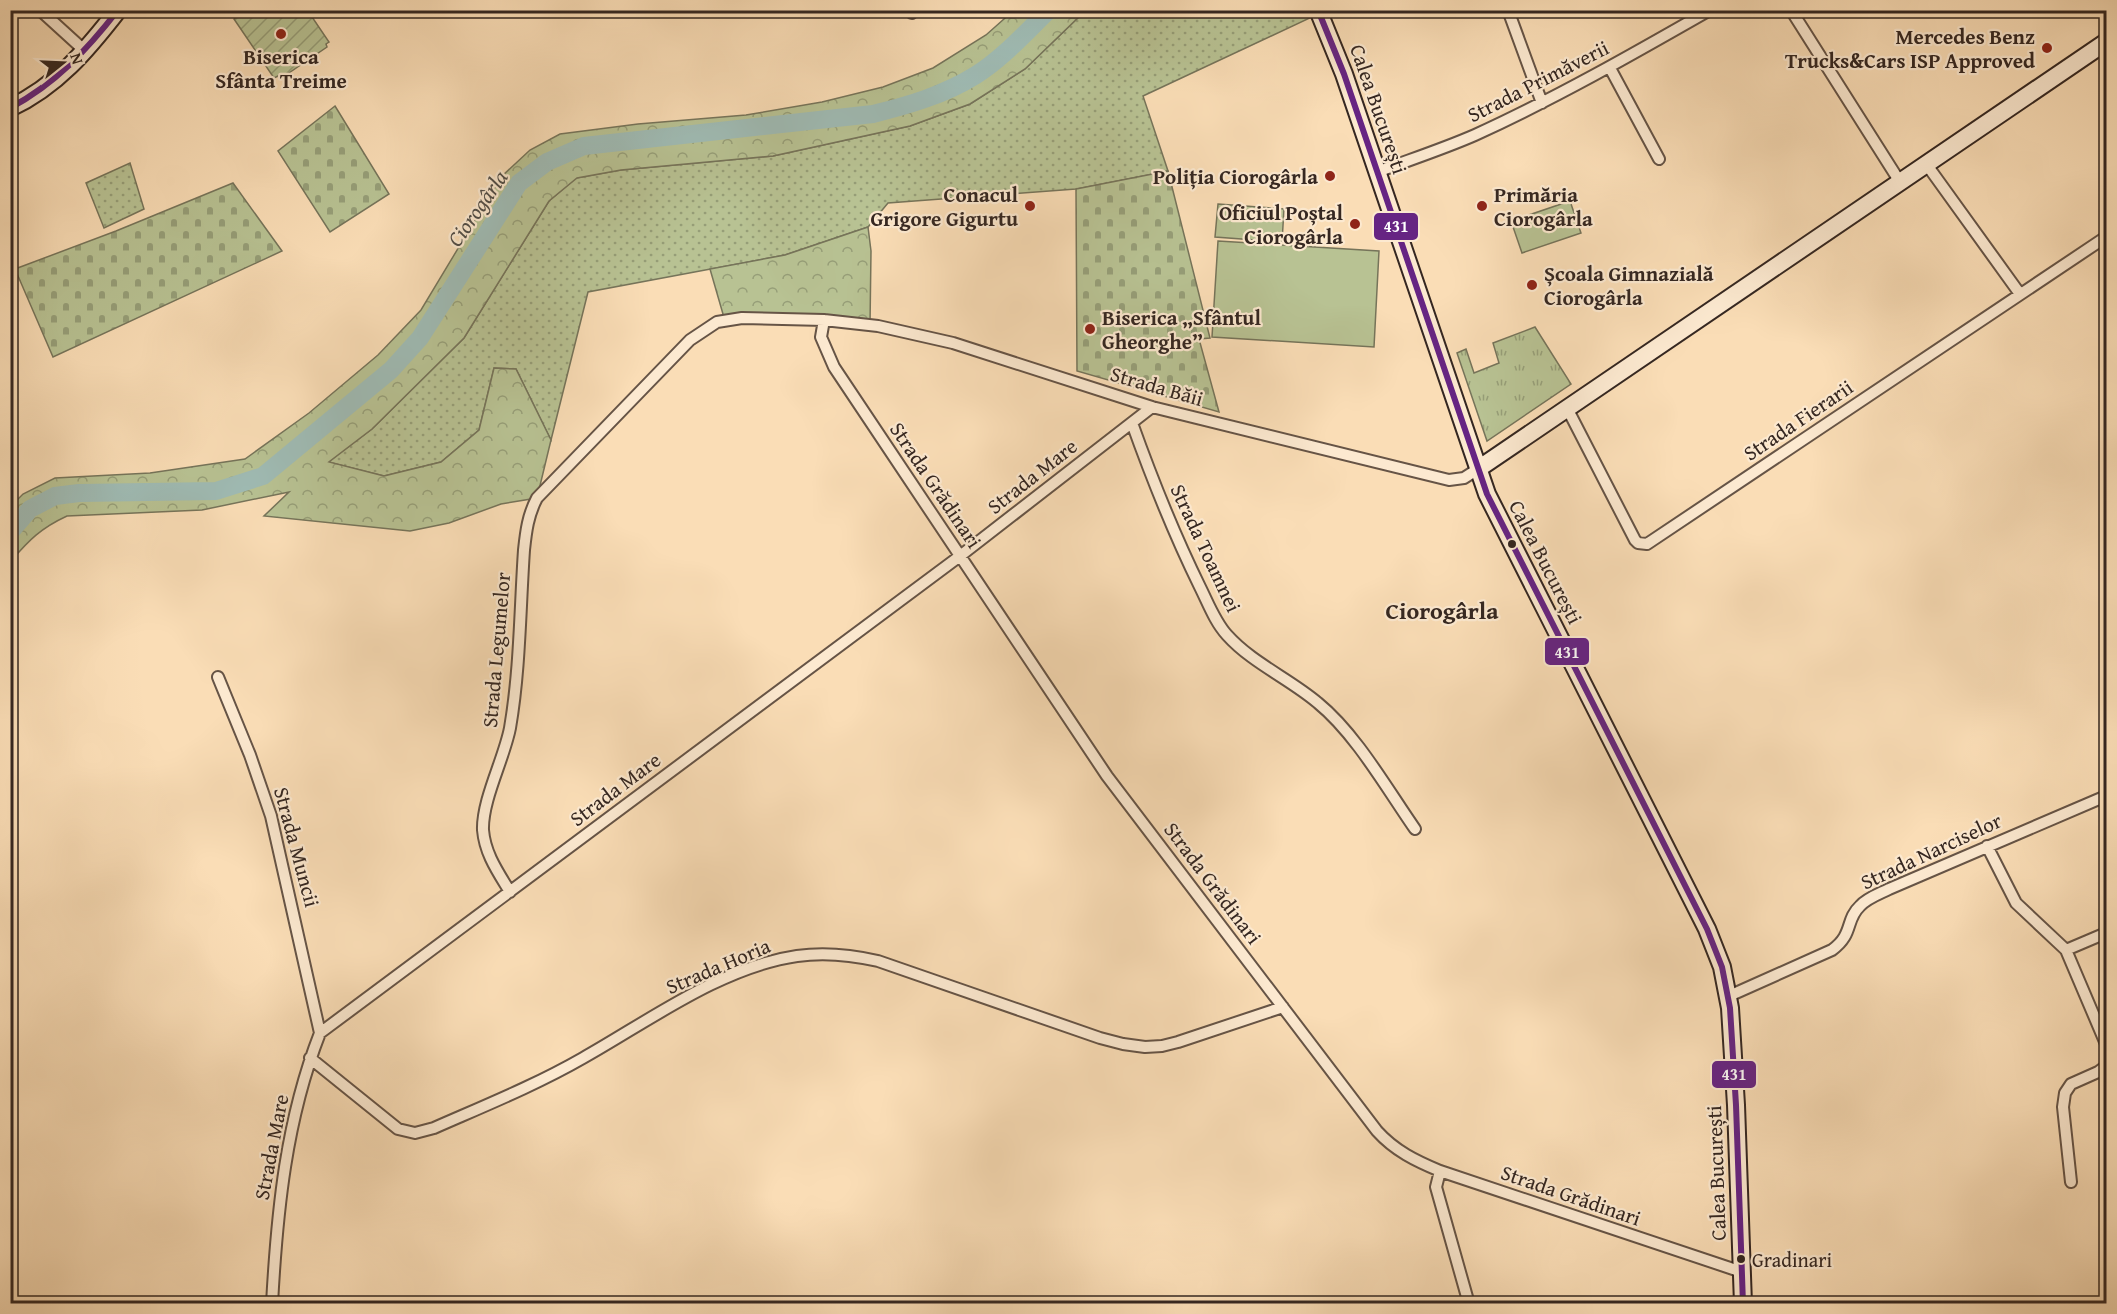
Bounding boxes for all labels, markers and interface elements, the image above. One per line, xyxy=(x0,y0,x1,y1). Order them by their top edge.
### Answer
place label: Mercedes Benz Trucks&Cars ISP Approved xyxy=(1785,21,2035,76)
marker: Biserica Sfânta Treime xyxy=(274,27,288,41)
street label: Strada Primăverii xyxy=(1462,32,1614,130)
north arrow xyxy=(33,33,93,93)
street label: Calea București xyxy=(1342,40,1416,178)
place label: Biserica Sfânta Treime xyxy=(215,41,347,96)
marker: Mercedes Benz Trucks&Cars ISP Approved xyxy=(2040,41,2054,55)
text: N xyxy=(64,50,90,67)
place label: Poliția Ciorogârla xyxy=(1153,161,1318,192)
water label: Ciorogârla xyxy=(439,163,515,253)
marker: Poliția Ciorogârla xyxy=(1323,169,1337,183)
place label: Conacul Grigore Gigurtu xyxy=(871,179,1018,234)
place label: Primăria Ciorogârla xyxy=(1494,179,1593,234)
place label: Oficiul Poștal Ciorogârla xyxy=(1219,197,1343,252)
marker: Conacul Grigore Gigurtu xyxy=(1023,199,1037,213)
marker: Primăria Ciorogârla xyxy=(1475,199,1489,213)
line badge: 431 xyxy=(1373,212,1419,241)
text: 431 xyxy=(1384,214,1408,238)
marker: Oficiul Poștal Ciorogârla xyxy=(1348,217,1362,231)
place label: Școala Gimnazială Ciorogârla xyxy=(1544,258,1714,313)
marker: Școala Gimnazială Ciorogârla xyxy=(1525,278,1539,292)
place label: Biserica „Sfântul Gheorghe” xyxy=(1102,302,1261,357)
marker: Biserica „Sfântul Gheorghe” xyxy=(1083,322,1097,336)
street label: Strada Băii xyxy=(1107,358,1207,414)
street label: Strada Fierarii xyxy=(1737,372,1859,468)
street label: Strada Grădinari xyxy=(882,416,990,554)
street label: Strada Mare xyxy=(980,431,1084,521)
street label: Strada Toamnei xyxy=(1163,479,1249,617)
street label: Calea București xyxy=(1501,495,1591,629)
unlabelled marker xyxy=(1506,538,1518,550)
street label: Strada Legumelor xyxy=(474,571,518,729)
district label: Ciorogârla xyxy=(1386,593,1499,628)
line badge: 431 xyxy=(1544,637,1590,666)
text: 431 xyxy=(1555,640,1579,664)
street label: Strada Mare xyxy=(563,744,667,834)
street label: Strada Muncii xyxy=(266,783,328,911)
street label: Strada Narciselor xyxy=(1855,805,2007,897)
street label: Strada Grădinari xyxy=(1157,815,1269,951)
street label: Strada Horia xyxy=(661,930,775,1002)
line badge: 431 xyxy=(1711,1060,1757,1089)
text: 431 xyxy=(1722,1062,1746,1086)
street label: Strada Mare xyxy=(246,1091,296,1203)
street label: Calea București xyxy=(1698,1105,1734,1241)
street label: Strada Grădinari xyxy=(1497,1157,1645,1233)
place label: Gradinari xyxy=(1752,1245,1833,1274)
marker: Gradinari xyxy=(1735,1253,1747,1265)

